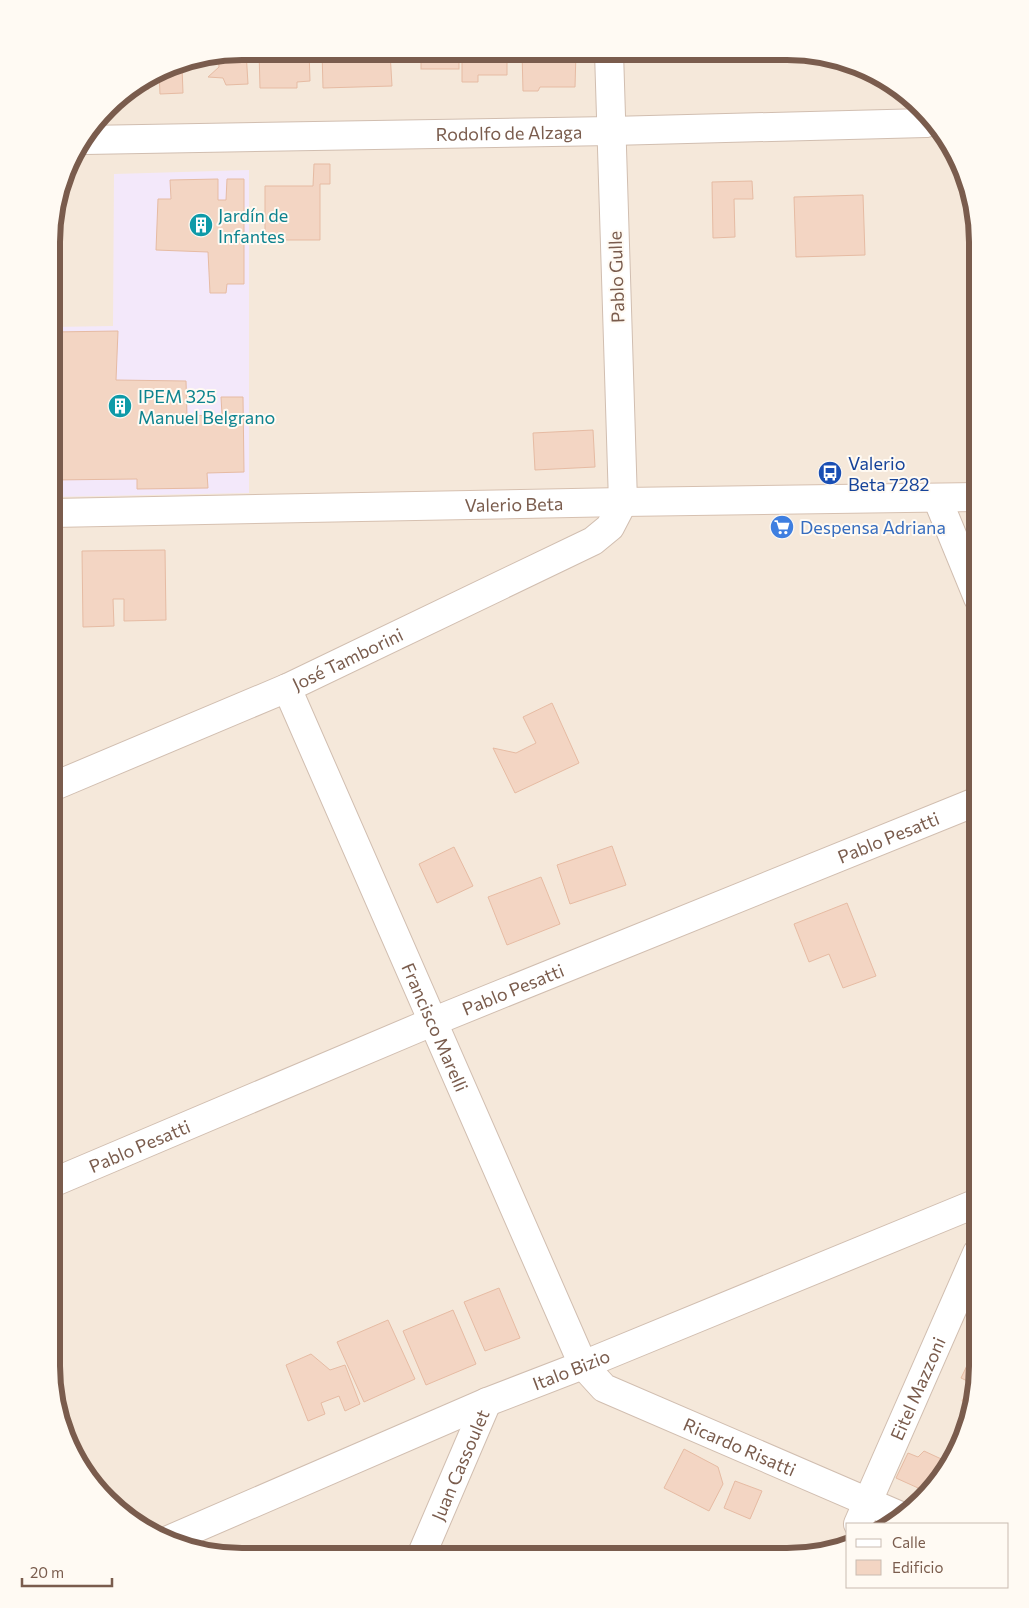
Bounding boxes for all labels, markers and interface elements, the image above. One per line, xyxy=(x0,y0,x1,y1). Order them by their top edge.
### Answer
street label: Rodolfo de Alzaga xyxy=(435,120,582,145)
place label: Jardín de Infantes xyxy=(218,204,288,247)
building icon: Jardín de Infantes xyxy=(188,212,214,238)
street label: Pablo Gulle xyxy=(603,231,629,323)
place label: IPEM 325 Manuel Belgrano xyxy=(138,385,275,428)
building icon: IPEM 325 Manuel Belgrano xyxy=(107,393,133,419)
place label: Valerio Beta 7282 xyxy=(848,452,930,495)
bus stop icon: Valerio Beta 7282 xyxy=(817,460,843,486)
street label: Valerio Beta xyxy=(464,492,564,516)
supermarket icon: Despensa Adriana xyxy=(769,514,795,540)
place label: Despensa Adriana xyxy=(800,516,946,538)
street label: José Tamborini xyxy=(288,623,406,695)
street label: Pablo Pesatti xyxy=(834,807,942,868)
street label: Francisco Marelli xyxy=(397,959,473,1095)
street label: Pablo Pesatti xyxy=(459,959,567,1020)
street label: Pablo Pesatti xyxy=(86,1115,193,1177)
street label: Eitel Mazzoni xyxy=(885,1334,950,1443)
street label: Italo Bizio xyxy=(529,1344,613,1394)
street label: Juan Cassoulet xyxy=(426,1406,494,1524)
street label: Ricardo Risatti xyxy=(680,1413,799,1481)
legend xyxy=(846,1523,1009,1588)
text: Calle xyxy=(892,1533,926,1551)
scale bar xyxy=(22,1556,112,1588)
text: Edificio xyxy=(892,1558,943,1576)
text: 20 m xyxy=(30,1563,64,1581)

